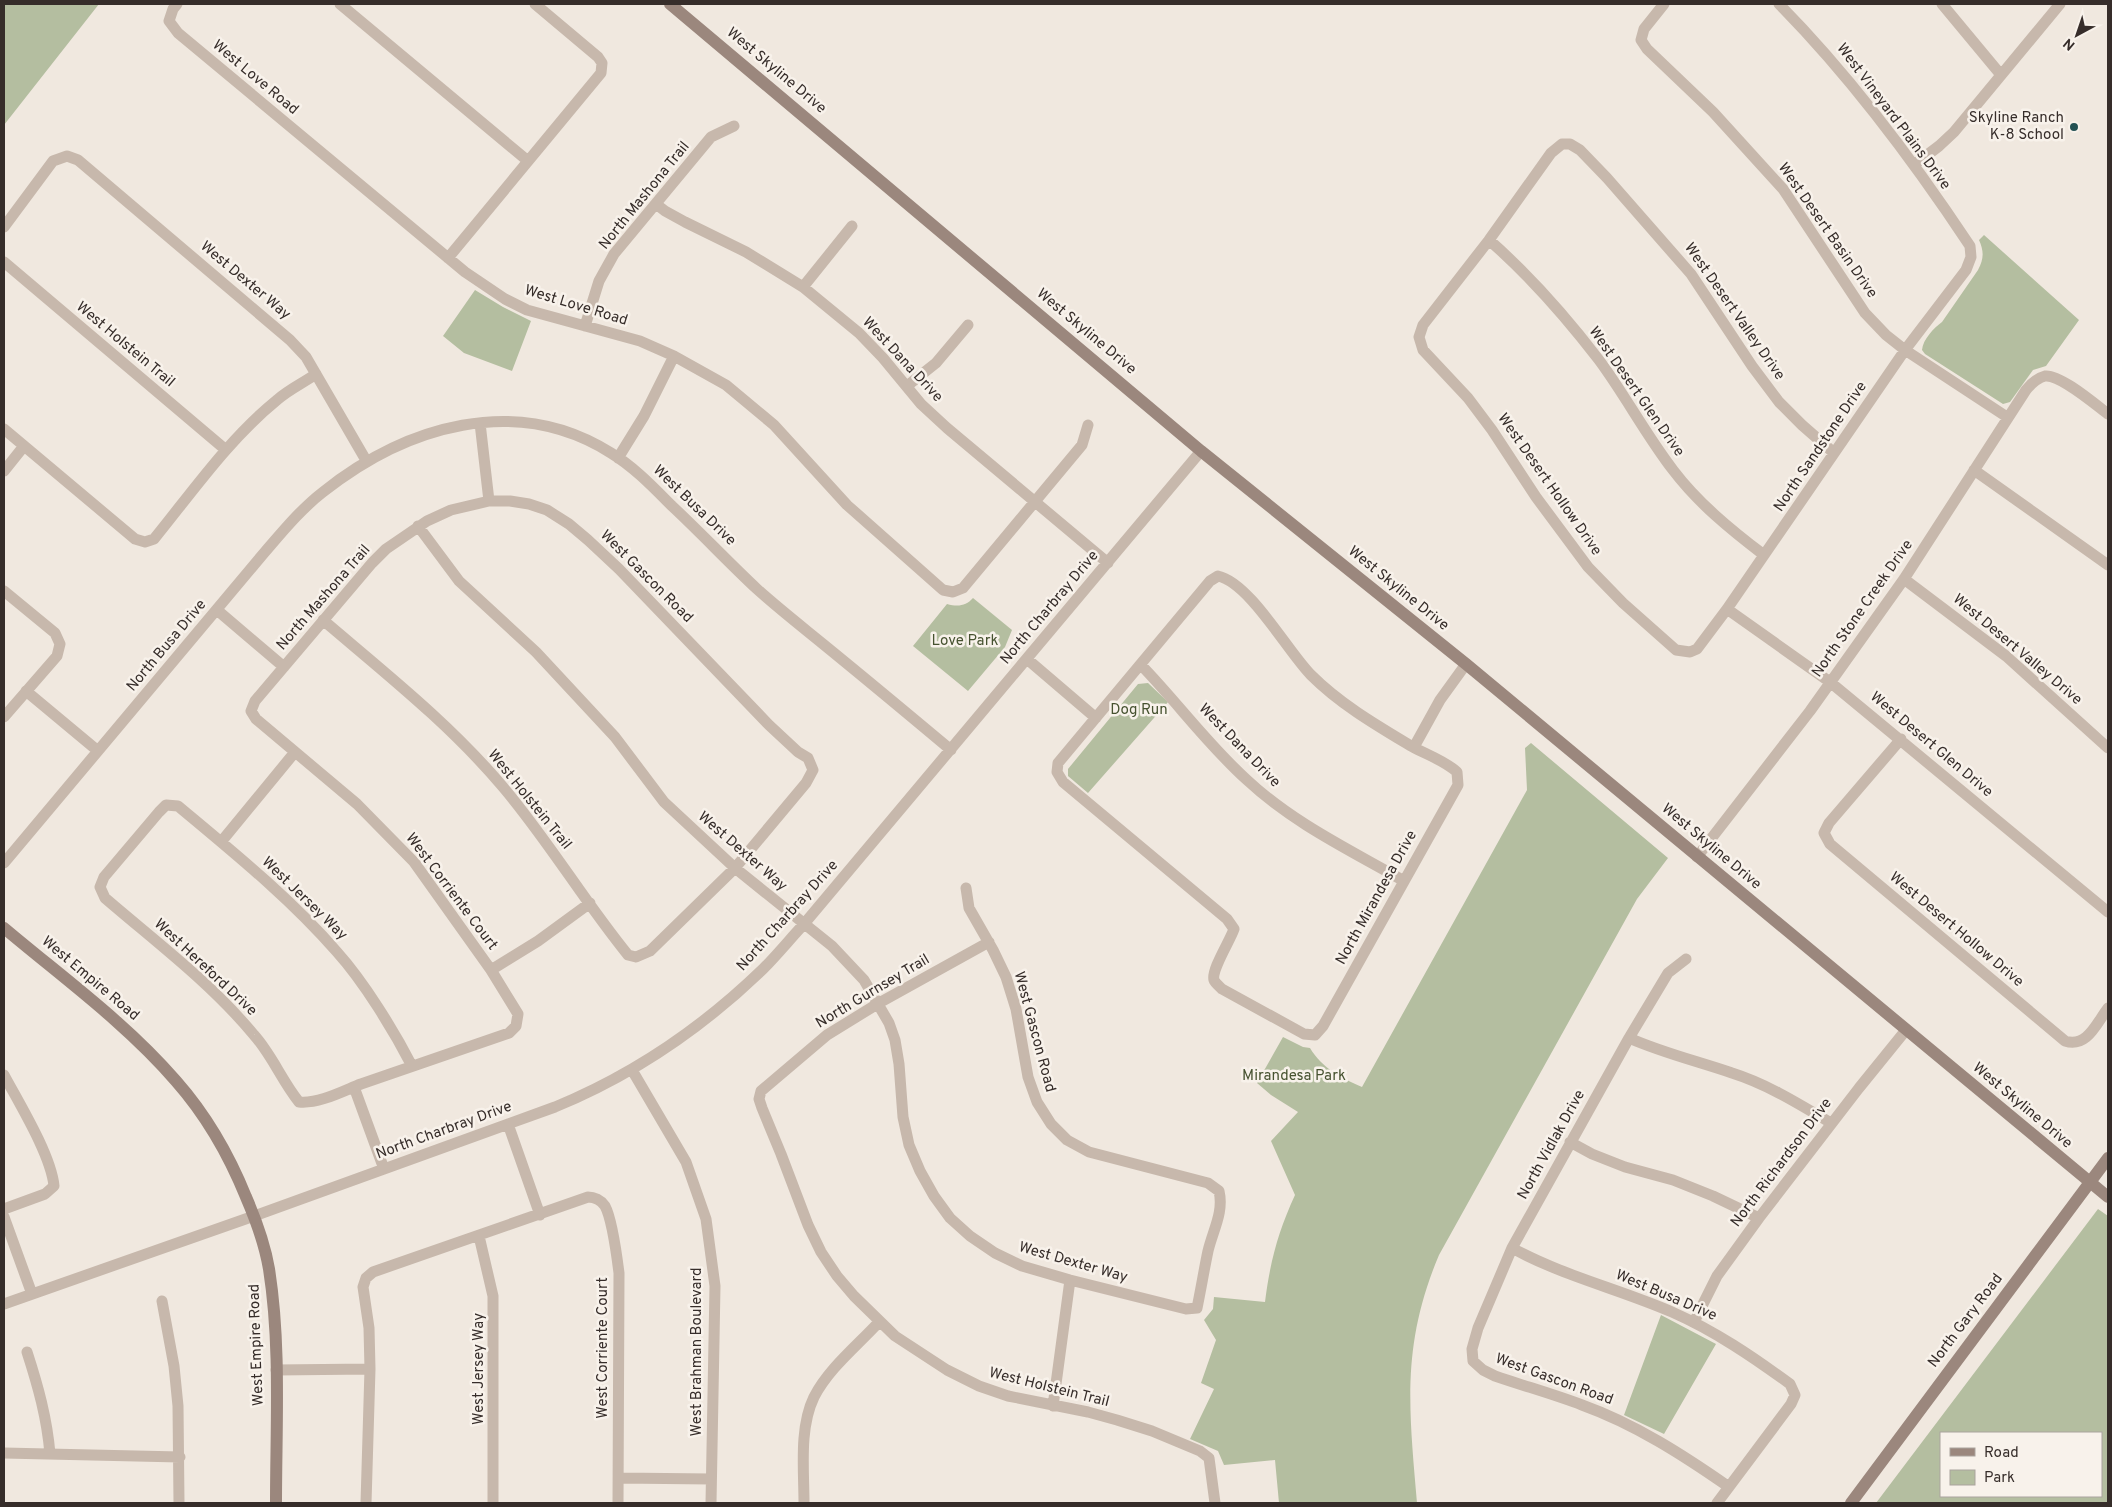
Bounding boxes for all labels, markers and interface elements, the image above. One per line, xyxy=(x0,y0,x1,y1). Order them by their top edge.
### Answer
north arrow xyxy=(2052,10,2102,60)
street label: West Skyline Drive xyxy=(722,24,830,118)
text: N xyxy=(2060,34,2079,54)
street label: West Love Road xyxy=(208,36,302,120)
street label: West Vineyard Plains Drive xyxy=(1832,40,1954,194)
place label: Skyline Ranch K-8 School xyxy=(1969,109,2064,145)
marker: Skyline Ranch K-8 School xyxy=(2068,121,2080,133)
street label: North Mashona Trail xyxy=(596,138,694,254)
street label: West Desert Basin Drive xyxy=(1773,160,1881,302)
street label: West Dexter Way xyxy=(196,238,294,324)
street label: West Desert Valley Drive xyxy=(1679,240,1789,384)
street label: West Love Road xyxy=(522,281,630,331)
street label: West Skyline Drive xyxy=(1032,285,1140,379)
street label: West Holstein Trail xyxy=(72,298,178,392)
street label: West Dana Drive xyxy=(858,313,946,407)
street label: West Desert Glen Drive xyxy=(1584,323,1688,461)
street label: North Sandstone Drive xyxy=(1770,378,1872,516)
street label: West Desert Hollow Drive xyxy=(1493,410,1605,560)
street label: West Busa Drive xyxy=(648,462,740,550)
street label: West Gascon Road xyxy=(595,526,697,628)
street label: North Stone Creek Drive xyxy=(1808,536,1918,682)
street label: North Mashona Trail xyxy=(273,541,375,655)
street label: West Skyline Drive xyxy=(1344,542,1452,636)
street label: North Charbray Drive xyxy=(997,547,1103,669)
street label: West Desert Valley Drive xyxy=(1948,590,2086,710)
street label: North Busa Drive xyxy=(123,596,211,696)
park label: Love Park xyxy=(932,632,998,651)
street label: West Desert Glen Drive xyxy=(1866,688,1996,802)
street label: West Dana Drive xyxy=(1194,700,1284,792)
park label: Dog Run xyxy=(1110,701,1168,720)
street label: West Holstein Trail xyxy=(483,746,575,854)
street label: West Skyline Drive xyxy=(1657,800,1765,894)
street label: West Dexter Way xyxy=(693,808,791,896)
street label: North Mirandesa Drive xyxy=(1332,827,1422,969)
street label: West Corriente Court xyxy=(401,830,501,954)
street label: West Jersey Way xyxy=(257,853,351,945)
street label: North Charbray Drive xyxy=(733,856,843,976)
street label: West Desert Hollow Drive xyxy=(1885,868,2027,992)
street label: West Hereford Drive xyxy=(149,915,261,1021)
street label: West Empire Road xyxy=(37,932,143,1026)
street label: North Gurnsey Trail xyxy=(813,950,933,1034)
street label: West Gascon Road xyxy=(1009,970,1059,1094)
street label: West Skyline Drive xyxy=(1968,1059,2076,1153)
park label: Mirandesa Park xyxy=(1242,1067,1346,1086)
street label: North Vidlak Drive xyxy=(1514,1087,1590,1203)
street label: North Richardson Drive xyxy=(1727,1095,1837,1231)
street label: North Charbray Drive xyxy=(373,1098,515,1164)
street label: West Dexter Way xyxy=(1016,1238,1130,1288)
street label: West Busa Drive xyxy=(1612,1266,1720,1326)
street label: West Brahman Boulevard xyxy=(688,1268,707,1436)
street label: North Gary Road xyxy=(1924,1270,2008,1372)
street label: West Corriente Court xyxy=(594,1277,613,1419)
street label: West Empire Road xyxy=(245,1284,269,1406)
street label: West Jersey Way xyxy=(470,1313,489,1425)
street label: West Gascon Road xyxy=(1492,1350,1616,1410)
street label: West Holstein Trail xyxy=(987,1364,1111,1412)
legend xyxy=(1940,1432,2102,1497)
text: Road xyxy=(1984,1444,2019,1463)
text: Park xyxy=(1984,1469,2015,1488)

